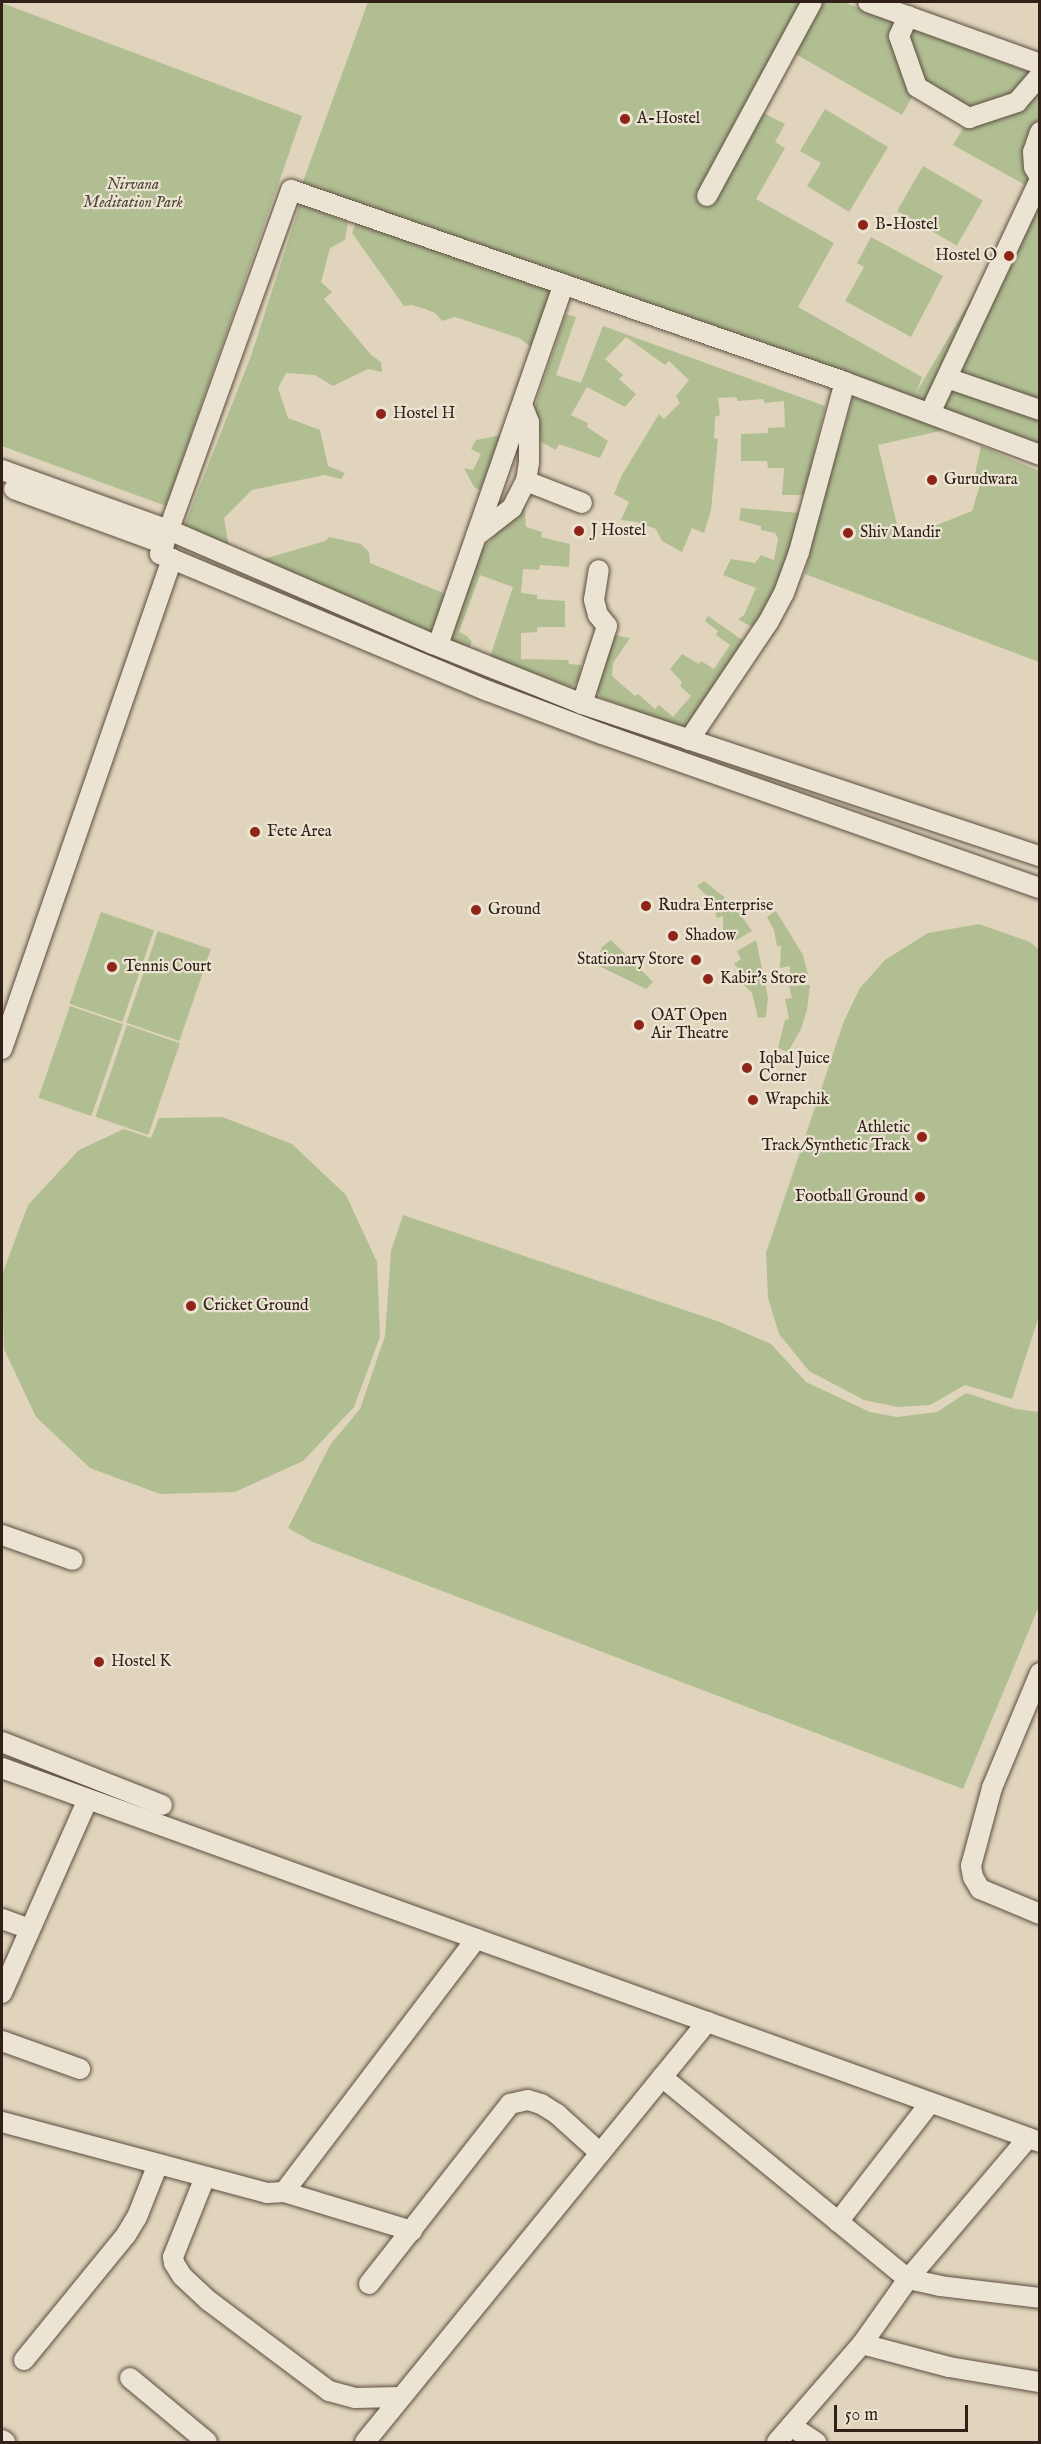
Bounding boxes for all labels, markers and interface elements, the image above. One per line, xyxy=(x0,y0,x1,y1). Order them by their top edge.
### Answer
place label: A-Hostel xyxy=(637,109,700,129)
marker: A-Hostel xyxy=(618,112,632,126)
park label: Nirvana Meditation Park xyxy=(83,175,183,213)
place label: B-Hostel xyxy=(875,215,938,235)
marker: B-Hostel xyxy=(856,218,870,232)
place label: Hostel O xyxy=(935,246,997,266)
marker: Hostel O xyxy=(1002,249,1016,263)
place label: Hostel H xyxy=(393,404,455,424)
marker: Hostel H xyxy=(374,407,388,421)
place label: Gurudwara xyxy=(944,470,1018,490)
marker: Gurudwara xyxy=(925,473,939,487)
place label: J Hostel xyxy=(591,521,646,541)
place label: Shiv Mandir xyxy=(860,523,941,543)
marker: J Hostel xyxy=(572,524,586,538)
marker: Shiv Mandir xyxy=(841,526,855,540)
place label: Fete Area xyxy=(267,822,332,842)
marker: Fete Area xyxy=(248,825,262,839)
place label: Rudra Enterprise xyxy=(658,896,773,916)
marker: Rudra Enterprise xyxy=(639,899,653,913)
place label: Ground xyxy=(488,900,541,920)
marker: Ground xyxy=(469,903,483,917)
place label: Shadow xyxy=(685,926,736,946)
marker: Shadow xyxy=(666,929,680,943)
place label: Stationary Store xyxy=(577,950,684,970)
marker: Stationary Store xyxy=(689,953,703,967)
place label: Tennis Court xyxy=(124,957,212,977)
marker: Tennis Court xyxy=(105,960,119,974)
place label: Kabir's Store xyxy=(720,969,806,989)
marker: Kabir's Store xyxy=(701,972,715,986)
place label: OAT Open Air Theatre xyxy=(651,1006,729,1044)
marker: OAT Open Air Theatre xyxy=(632,1018,646,1032)
place label: Iqbal Juice Corner xyxy=(759,1049,830,1087)
marker: Iqbal Juice Corner xyxy=(740,1061,754,1075)
place label: Wrapchik xyxy=(765,1090,829,1110)
marker: Wrapchik xyxy=(746,1093,760,1107)
place label: Athletic Track/Synthetic Track xyxy=(762,1118,910,1156)
marker: Athletic Track/Synthetic Track xyxy=(915,1130,929,1144)
place label: Football Ground xyxy=(795,1187,908,1207)
marker: Football Ground xyxy=(913,1190,927,1204)
place label: Cricket Ground xyxy=(203,1296,309,1316)
marker: Cricket Ground xyxy=(184,1299,198,1313)
place label: Hostel K xyxy=(111,1652,171,1672)
marker: Hostel K xyxy=(92,1655,106,1669)
scale bar xyxy=(837,2393,970,2431)
text: 50 m xyxy=(845,2404,878,2427)

